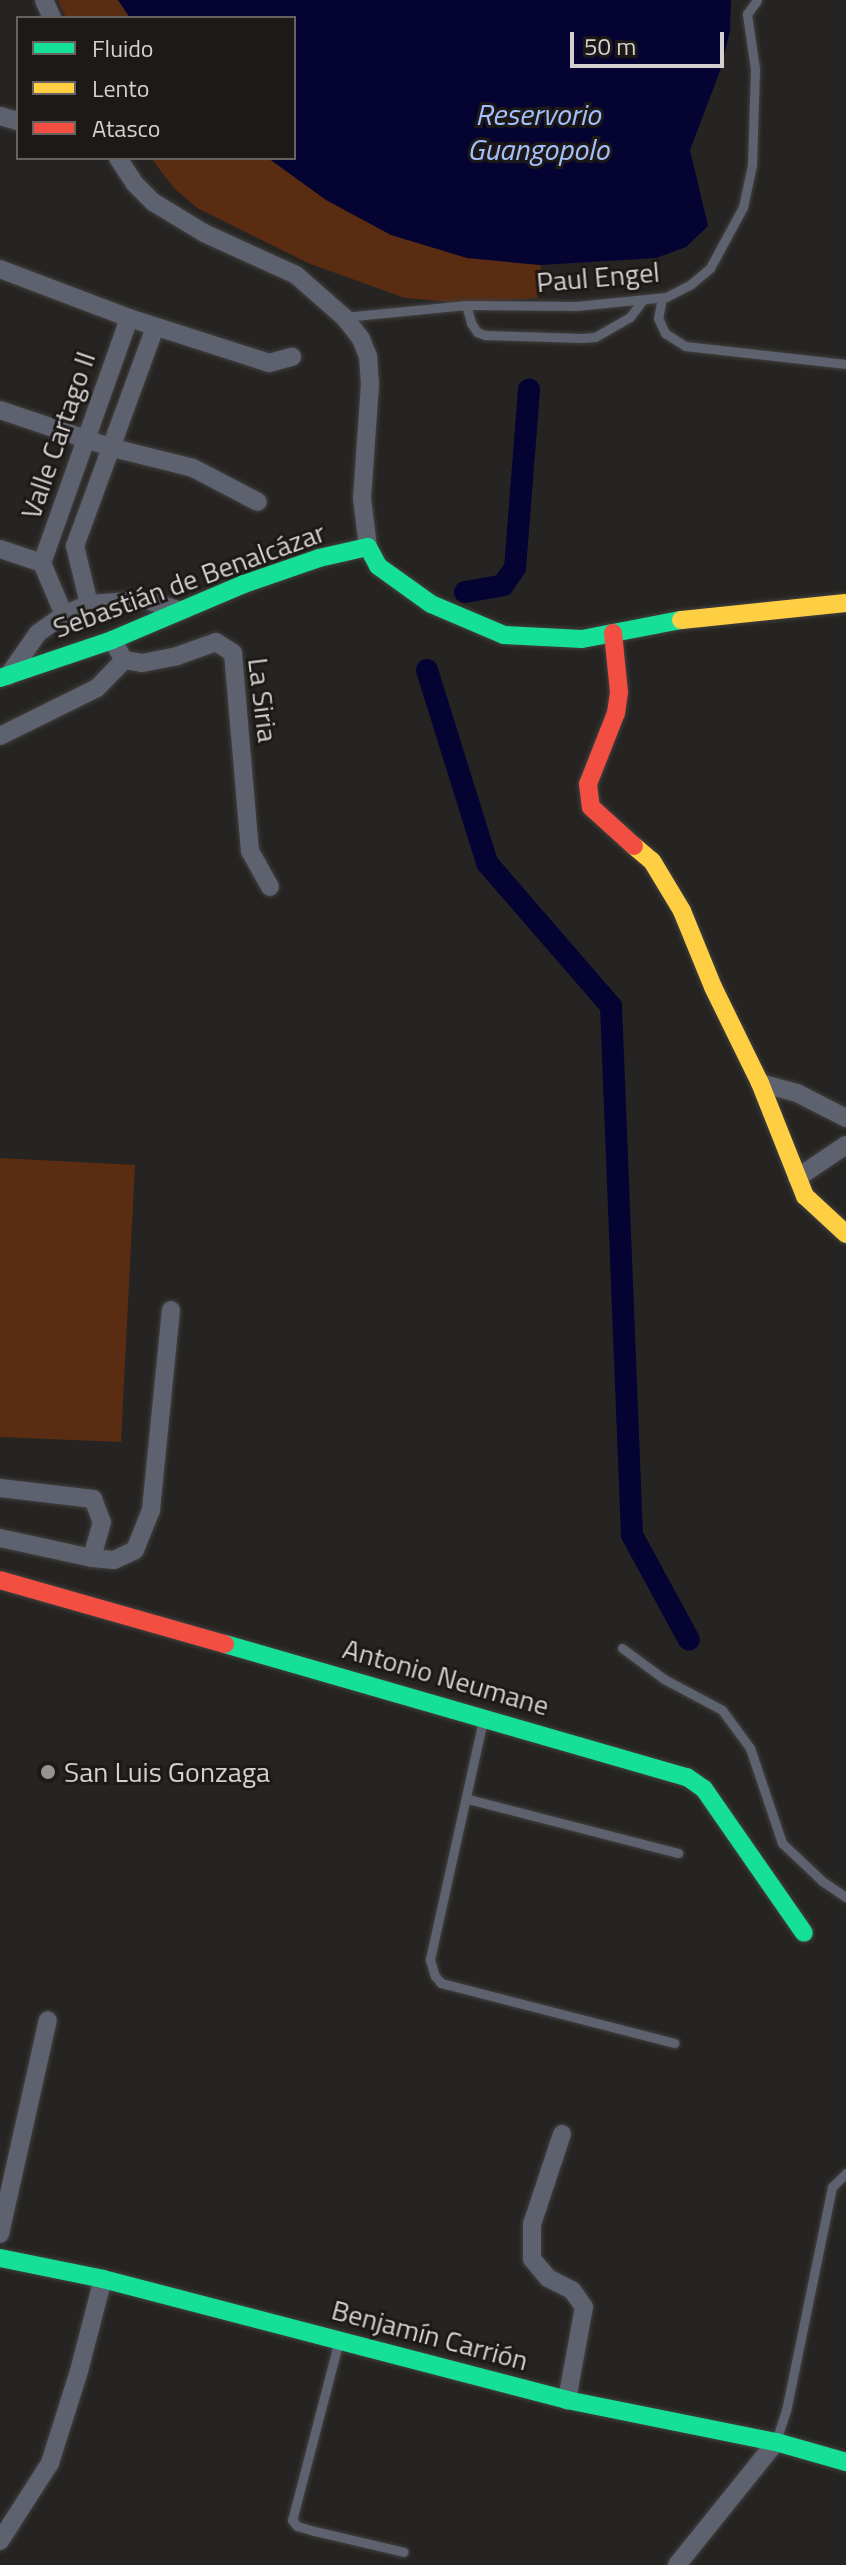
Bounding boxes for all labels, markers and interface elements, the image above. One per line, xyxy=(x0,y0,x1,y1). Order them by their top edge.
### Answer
legend xyxy=(16,16,296,160)
scale bar xyxy=(574,16,728,66)
text: 50 m xyxy=(584,28,636,64)
text: Fluido xyxy=(92,30,154,66)
text: Lento xyxy=(92,70,149,106)
water label: Reservorio Guangopolo xyxy=(467,96,609,166)
text: Atasco xyxy=(92,110,161,146)
street label: Paul Engel xyxy=(535,255,661,299)
street label: Valle Cartago II xyxy=(14,347,102,523)
street label: Sebastián de Benalcázar xyxy=(48,515,330,645)
street label: La Siria xyxy=(241,656,285,744)
street label: Antonio Neumane xyxy=(339,1632,553,1722)
place label: San Luis Gonzaga xyxy=(64,1755,270,1789)
marker: San Luis Gonzaga xyxy=(39,1763,57,1781)
street label: Benjamín Carrión xyxy=(328,2293,532,2377)

